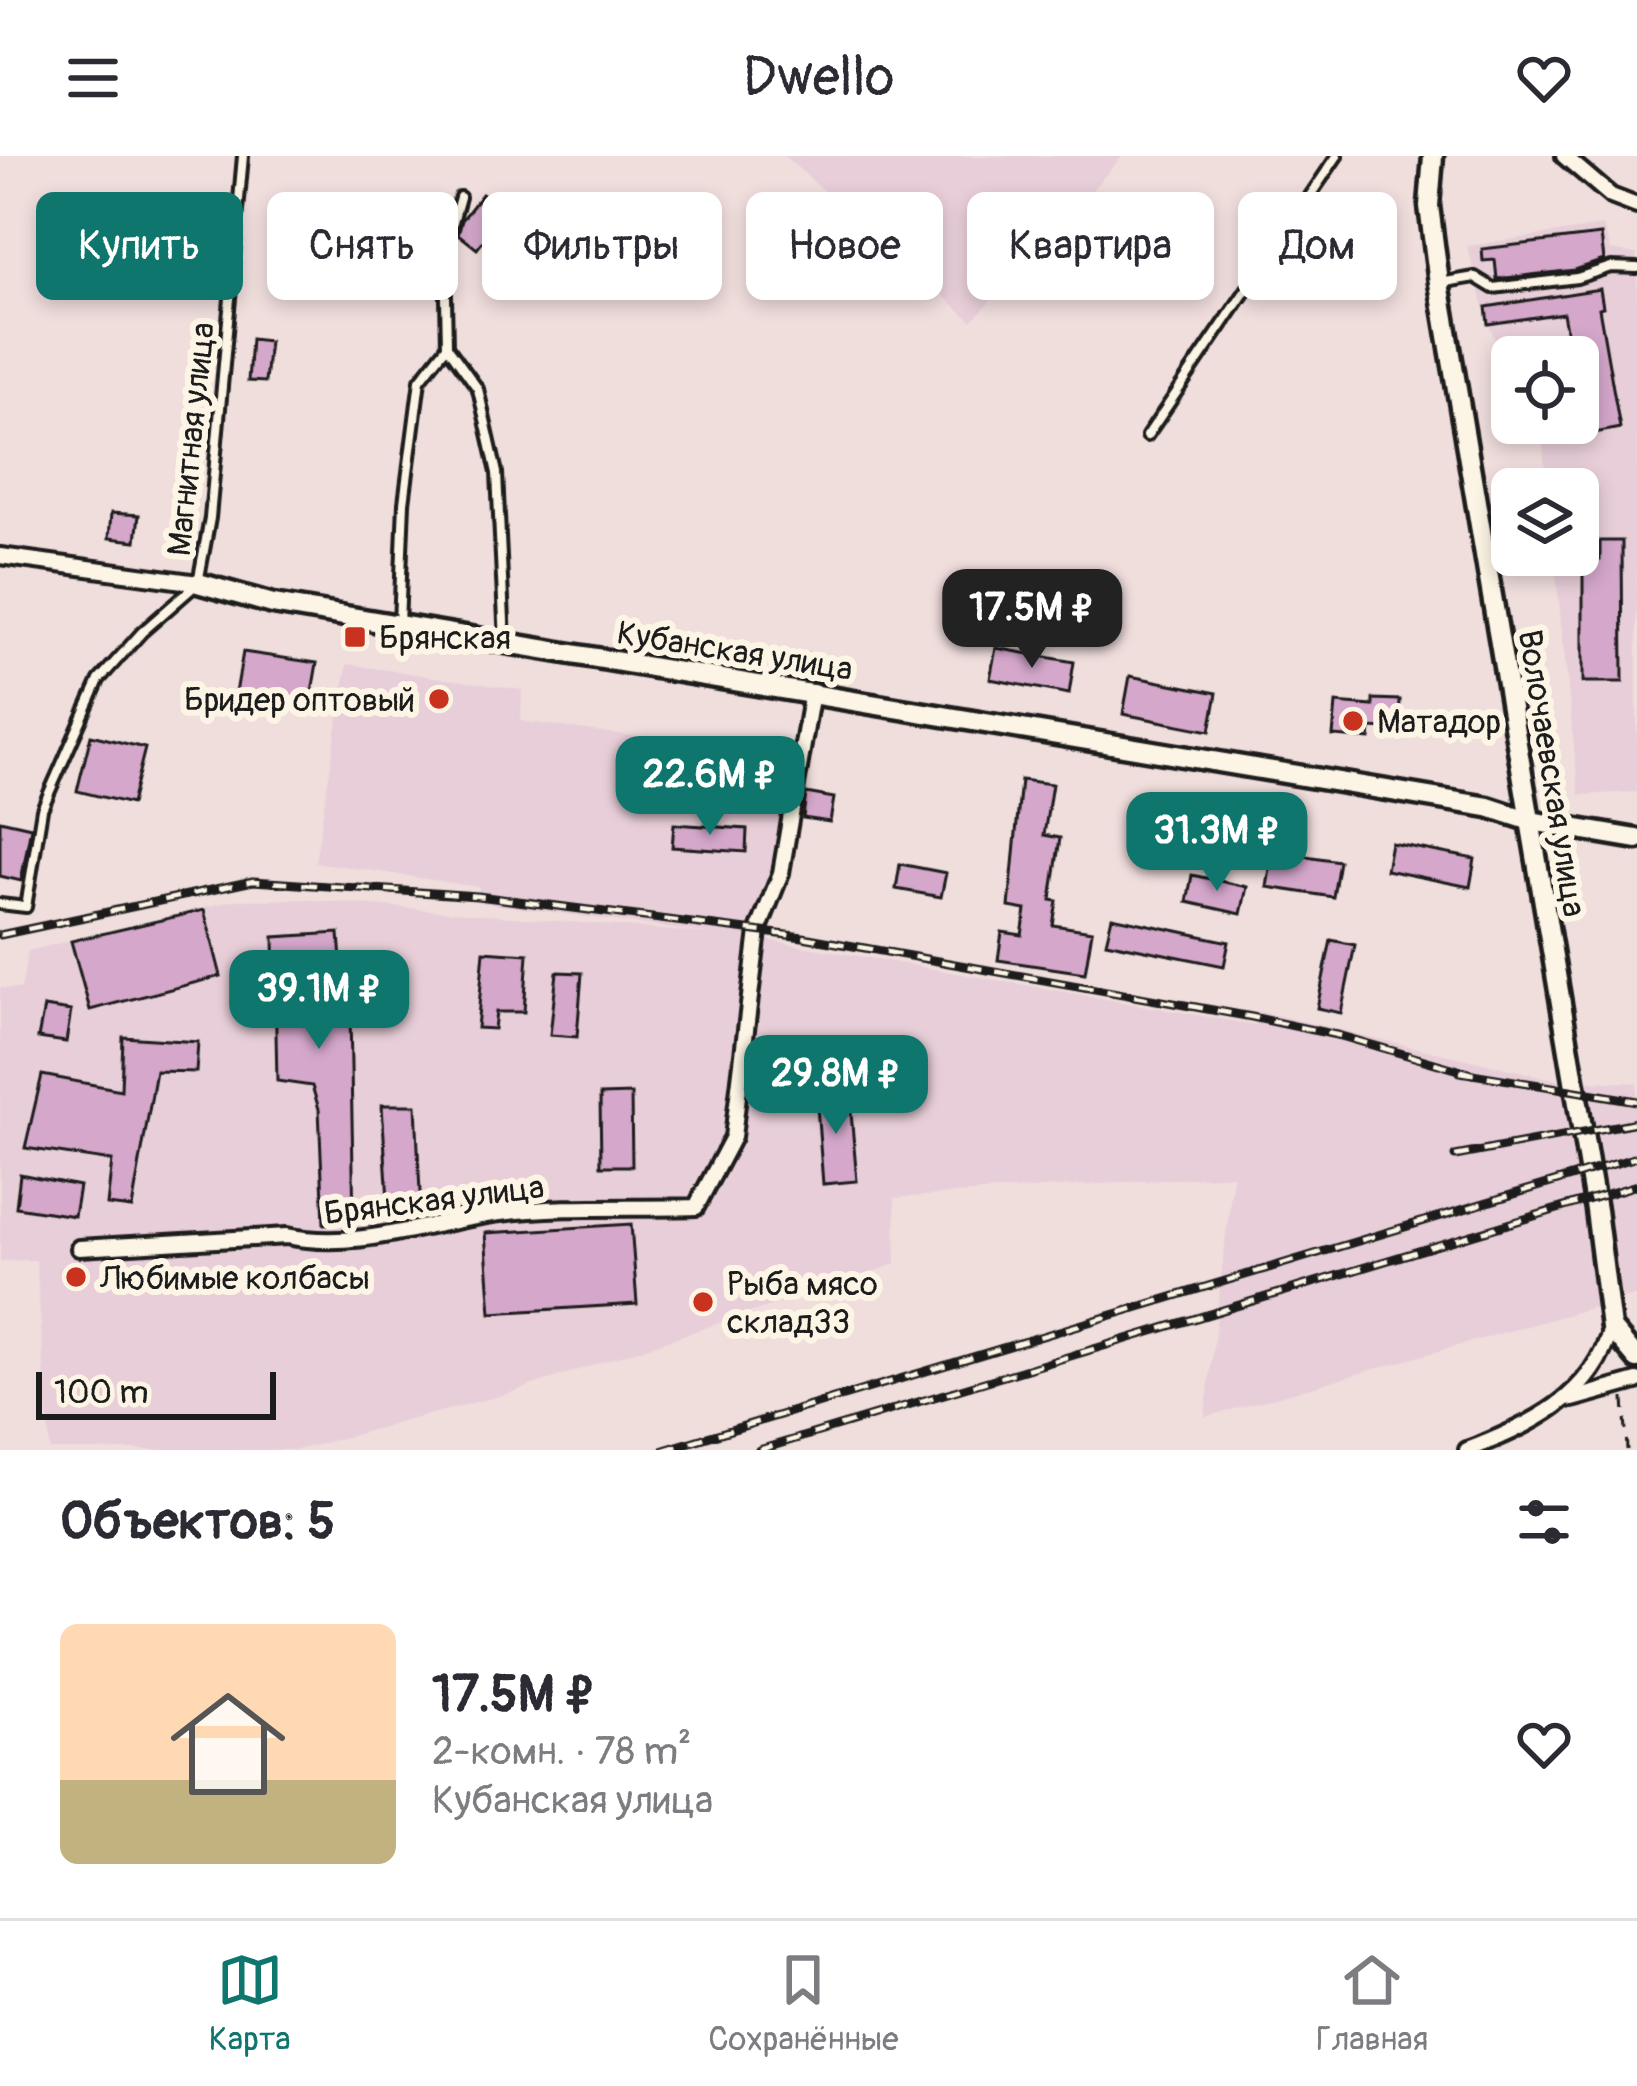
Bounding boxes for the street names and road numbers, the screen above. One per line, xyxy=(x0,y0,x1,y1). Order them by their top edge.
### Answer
street label: Магнитная улица xyxy=(159,320,224,558)
street label: Кубанская улица xyxy=(614,613,855,690)
street label: Волочаевская улица xyxy=(1509,627,1594,920)
street label: Брянская улица xyxy=(322,1167,547,1234)

